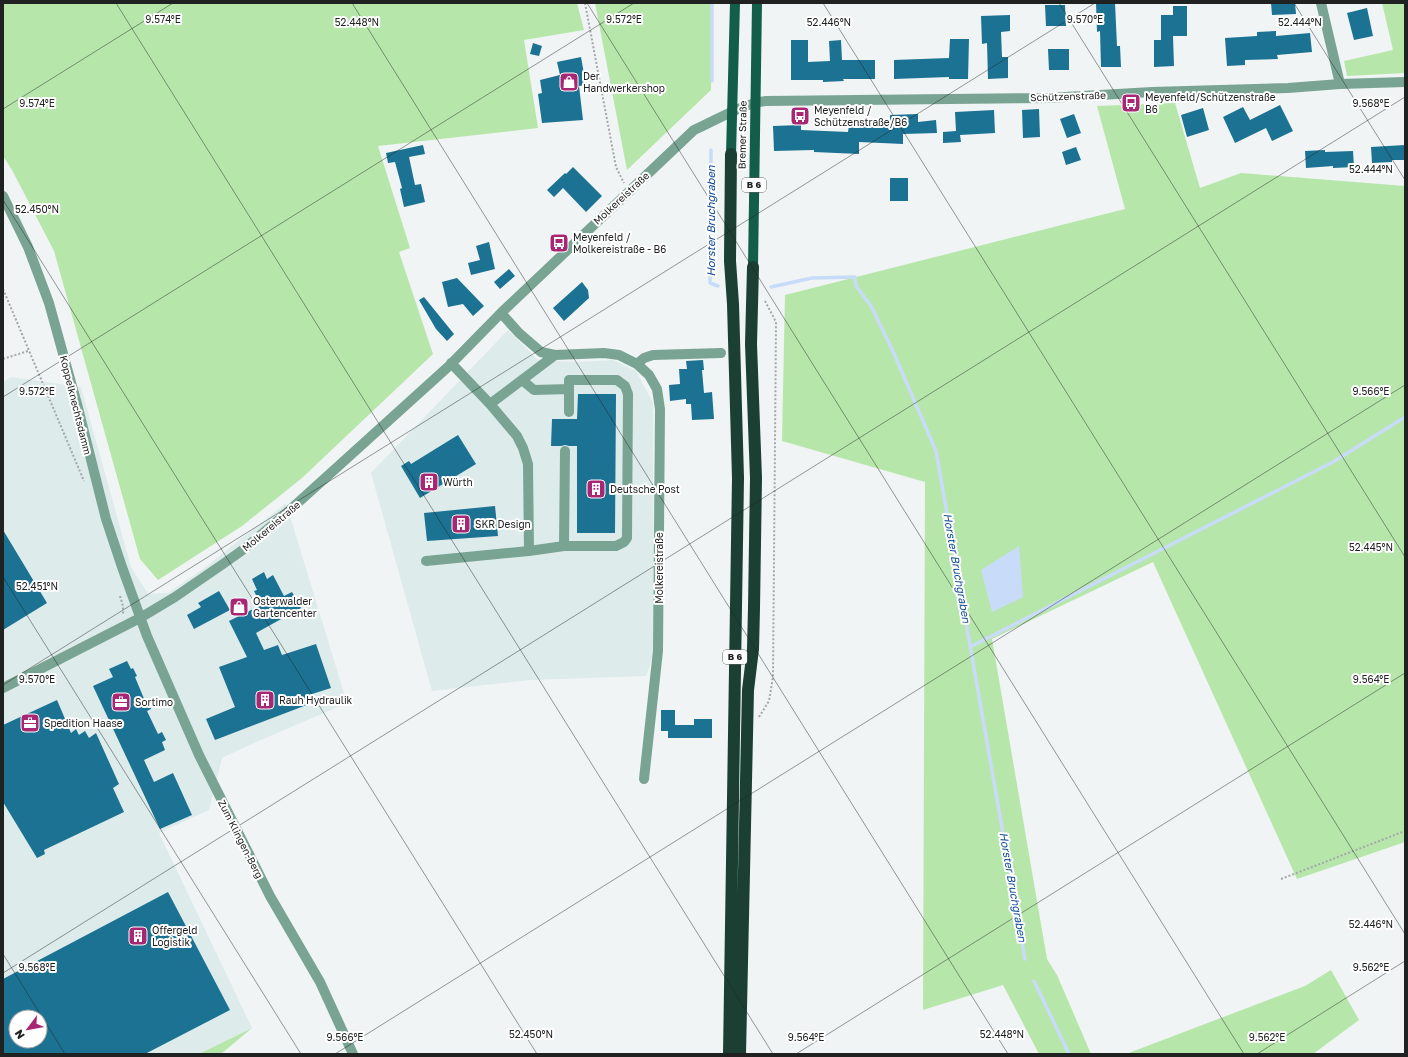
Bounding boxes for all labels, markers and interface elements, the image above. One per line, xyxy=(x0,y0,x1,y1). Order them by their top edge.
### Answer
text: 9.574°E xyxy=(145,13,181,25)
text: 9.572°E xyxy=(606,13,642,25)
text: 9.570°E xyxy=(1067,13,1103,25)
text: 52.448°N xyxy=(335,16,379,28)
text: 52.446°N xyxy=(807,16,851,28)
text: 52.444°N xyxy=(1278,16,1322,28)
place label: Der Handwerkershop xyxy=(583,70,665,94)
shop icon: Der Handwerkershop xyxy=(558,71,580,93)
street label: Schützenstraße xyxy=(1030,89,1106,103)
place label: Meyenfeld/Schützenstraße B6 xyxy=(1145,91,1276,115)
bus stop icon: Meyenfeld/Schützenstraße B6 xyxy=(1120,92,1142,114)
text: 9.574°E xyxy=(19,97,55,109)
text: 9.568°E xyxy=(1353,97,1390,109)
street label: Bremer Straße xyxy=(735,100,749,169)
place label: Meyenfeld / Schützenstraße/B6 xyxy=(814,104,907,128)
bus stop icon: Meyenfeld / Schützenstraße/B6 xyxy=(789,105,811,127)
text: 52.444°N xyxy=(1349,163,1393,175)
water label: Horster Bruchgraben xyxy=(704,164,718,277)
street label: Molkereistraße xyxy=(591,169,651,227)
road number: B 6 xyxy=(742,178,766,192)
text: 52.450°N xyxy=(15,203,59,215)
place label: Meyenfeld / Molkereistraße - B6 xyxy=(573,231,666,255)
bus stop icon: Meyenfeld / Molkereistraße - B6 xyxy=(548,232,570,254)
street label: Koppelknechtsdamm xyxy=(58,354,94,456)
text: 9.572°E xyxy=(19,385,55,397)
text: 9.566°E xyxy=(1353,385,1389,397)
building icon: Würth xyxy=(418,471,440,493)
place label: Würth xyxy=(443,476,473,488)
building icon: Deutsche Post xyxy=(585,478,607,500)
place label: Deutsche Post xyxy=(610,483,680,495)
street label: Molkereistraße xyxy=(240,498,302,554)
water label: Horster Bruchgraben xyxy=(940,512,974,625)
building icon: SKR Design xyxy=(450,513,472,535)
place label: SKR Design xyxy=(475,518,531,530)
street label: Molkereistraße xyxy=(653,532,665,604)
text: 52.445°N xyxy=(1349,541,1393,553)
text: 52.451°N xyxy=(16,580,58,592)
place label: Osterwalder Gartencenter xyxy=(253,595,317,619)
shop icon: Osterwalder Gartencenter xyxy=(228,596,250,618)
road number: B 6 xyxy=(723,650,747,664)
text: 9.570°E xyxy=(19,673,55,685)
text: 9.564°E xyxy=(1353,673,1389,685)
building icon: Rauh Hydraulik xyxy=(254,689,276,711)
office icon: Sortimo xyxy=(110,691,132,713)
place label: Rauh Hydraulik xyxy=(279,694,353,706)
place label: Sortimo xyxy=(135,696,173,708)
office icon: Spedition Haase xyxy=(19,712,41,734)
place label: Spedition Haase xyxy=(44,717,123,729)
street label: Zum Klingen-Berg xyxy=(216,798,266,880)
water label: Horster Bruchgraben xyxy=(996,831,1030,944)
text: 52.446°N xyxy=(1349,918,1393,930)
place label: Offergeld Logistik xyxy=(152,924,198,948)
building icon: Offergeld Logistik xyxy=(127,925,149,947)
text: 9.568°E xyxy=(19,961,56,973)
text: 9.562°E xyxy=(1353,961,1389,973)
north arrow xyxy=(8,1009,48,1049)
text: N xyxy=(11,1028,27,1042)
text: 52.450°N xyxy=(509,1028,553,1040)
text: 52.448°N xyxy=(980,1028,1024,1040)
text: 9.566°E xyxy=(327,1031,363,1043)
text: 9.564°E xyxy=(788,1031,824,1043)
text: 9.562°E xyxy=(1249,1031,1285,1043)

